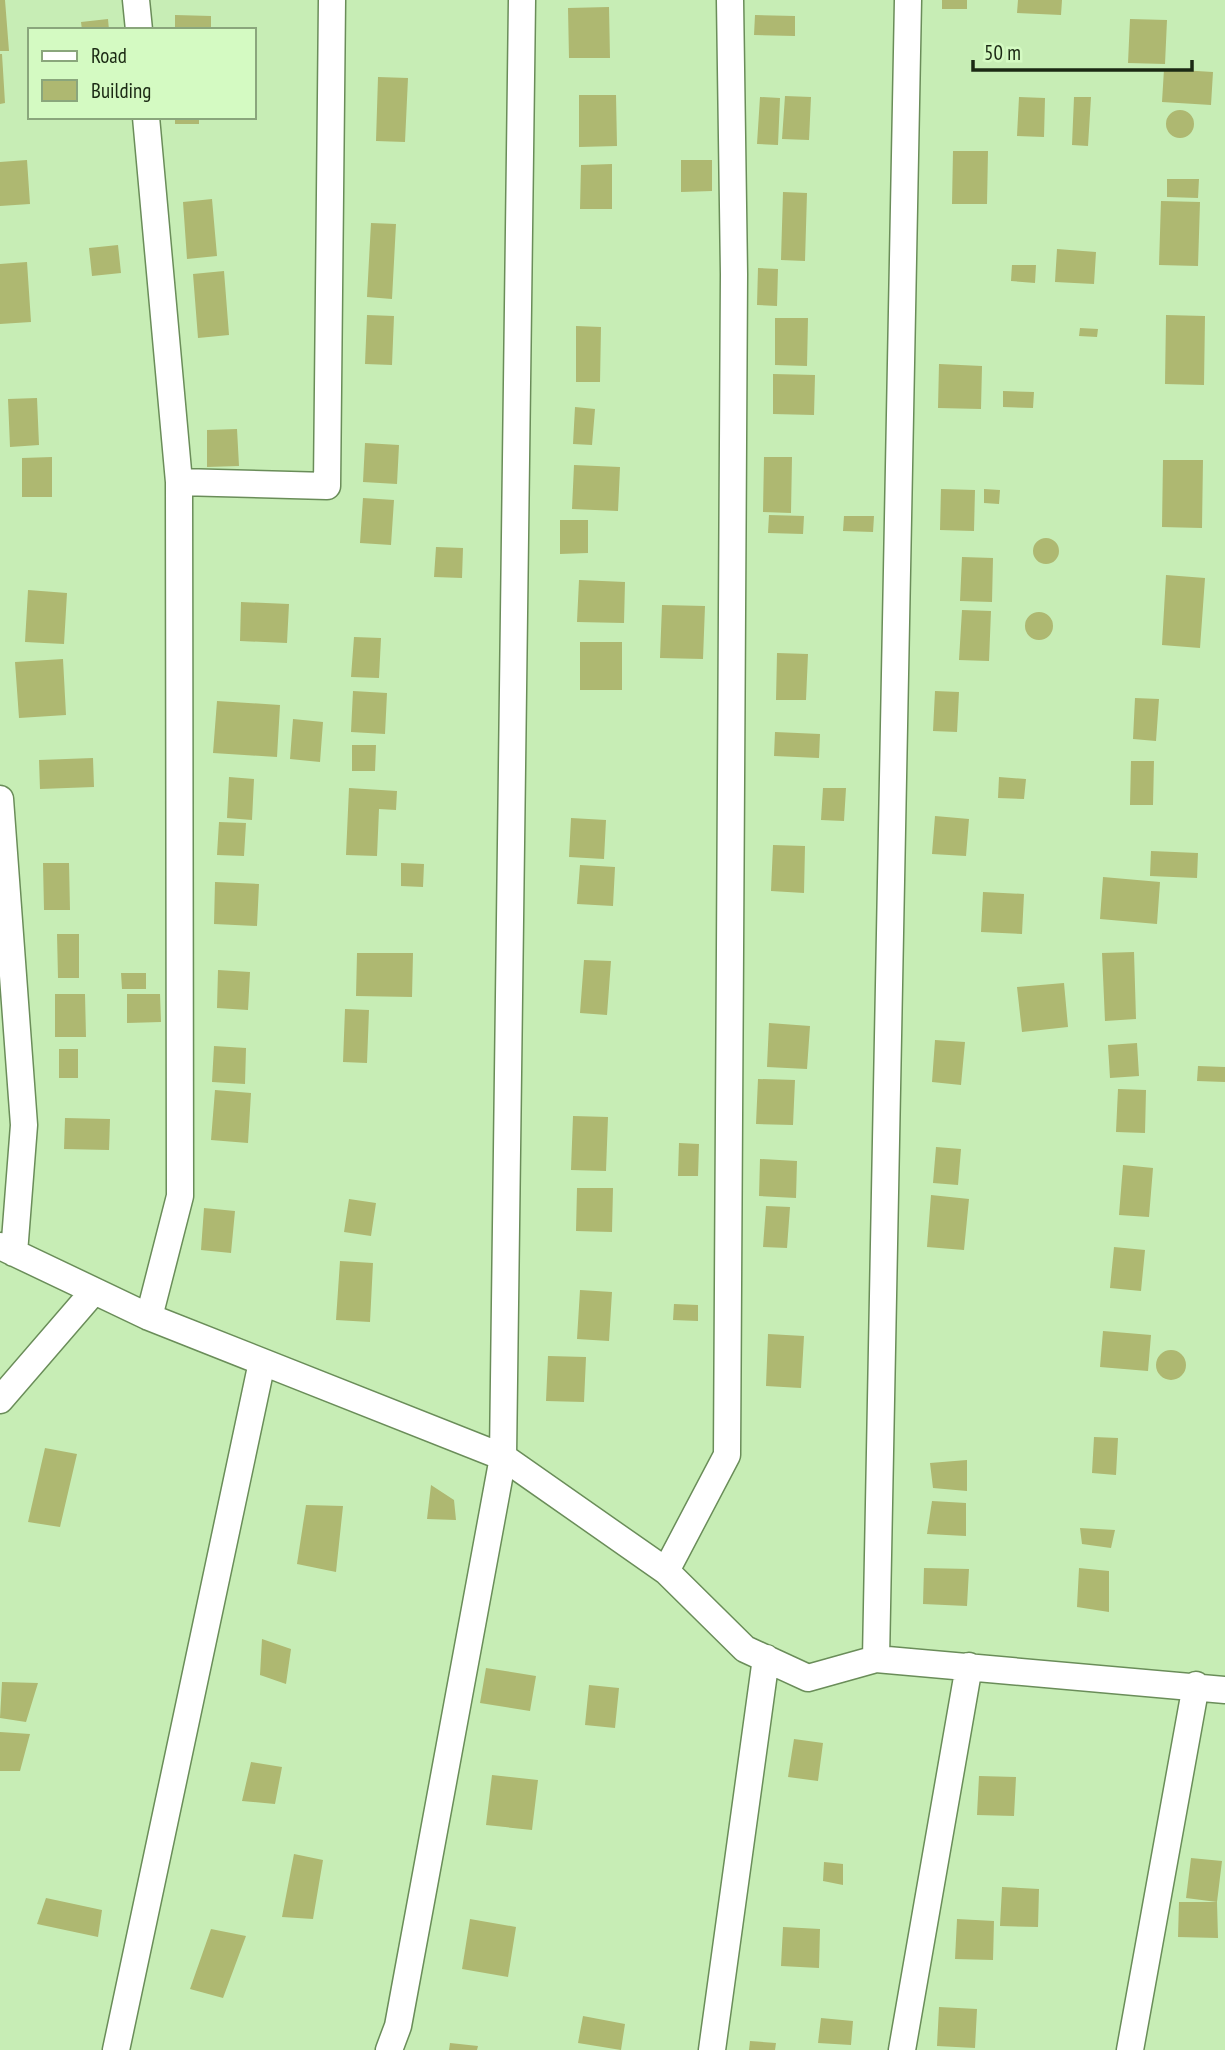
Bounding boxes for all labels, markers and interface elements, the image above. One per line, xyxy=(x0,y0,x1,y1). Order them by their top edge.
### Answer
legend xyxy=(28,28,256,119)
scale bar xyxy=(973,28,1192,72)
text: 50 m xyxy=(984,39,1021,66)
text: Road xyxy=(91,42,127,69)
text: Building xyxy=(91,77,151,104)

